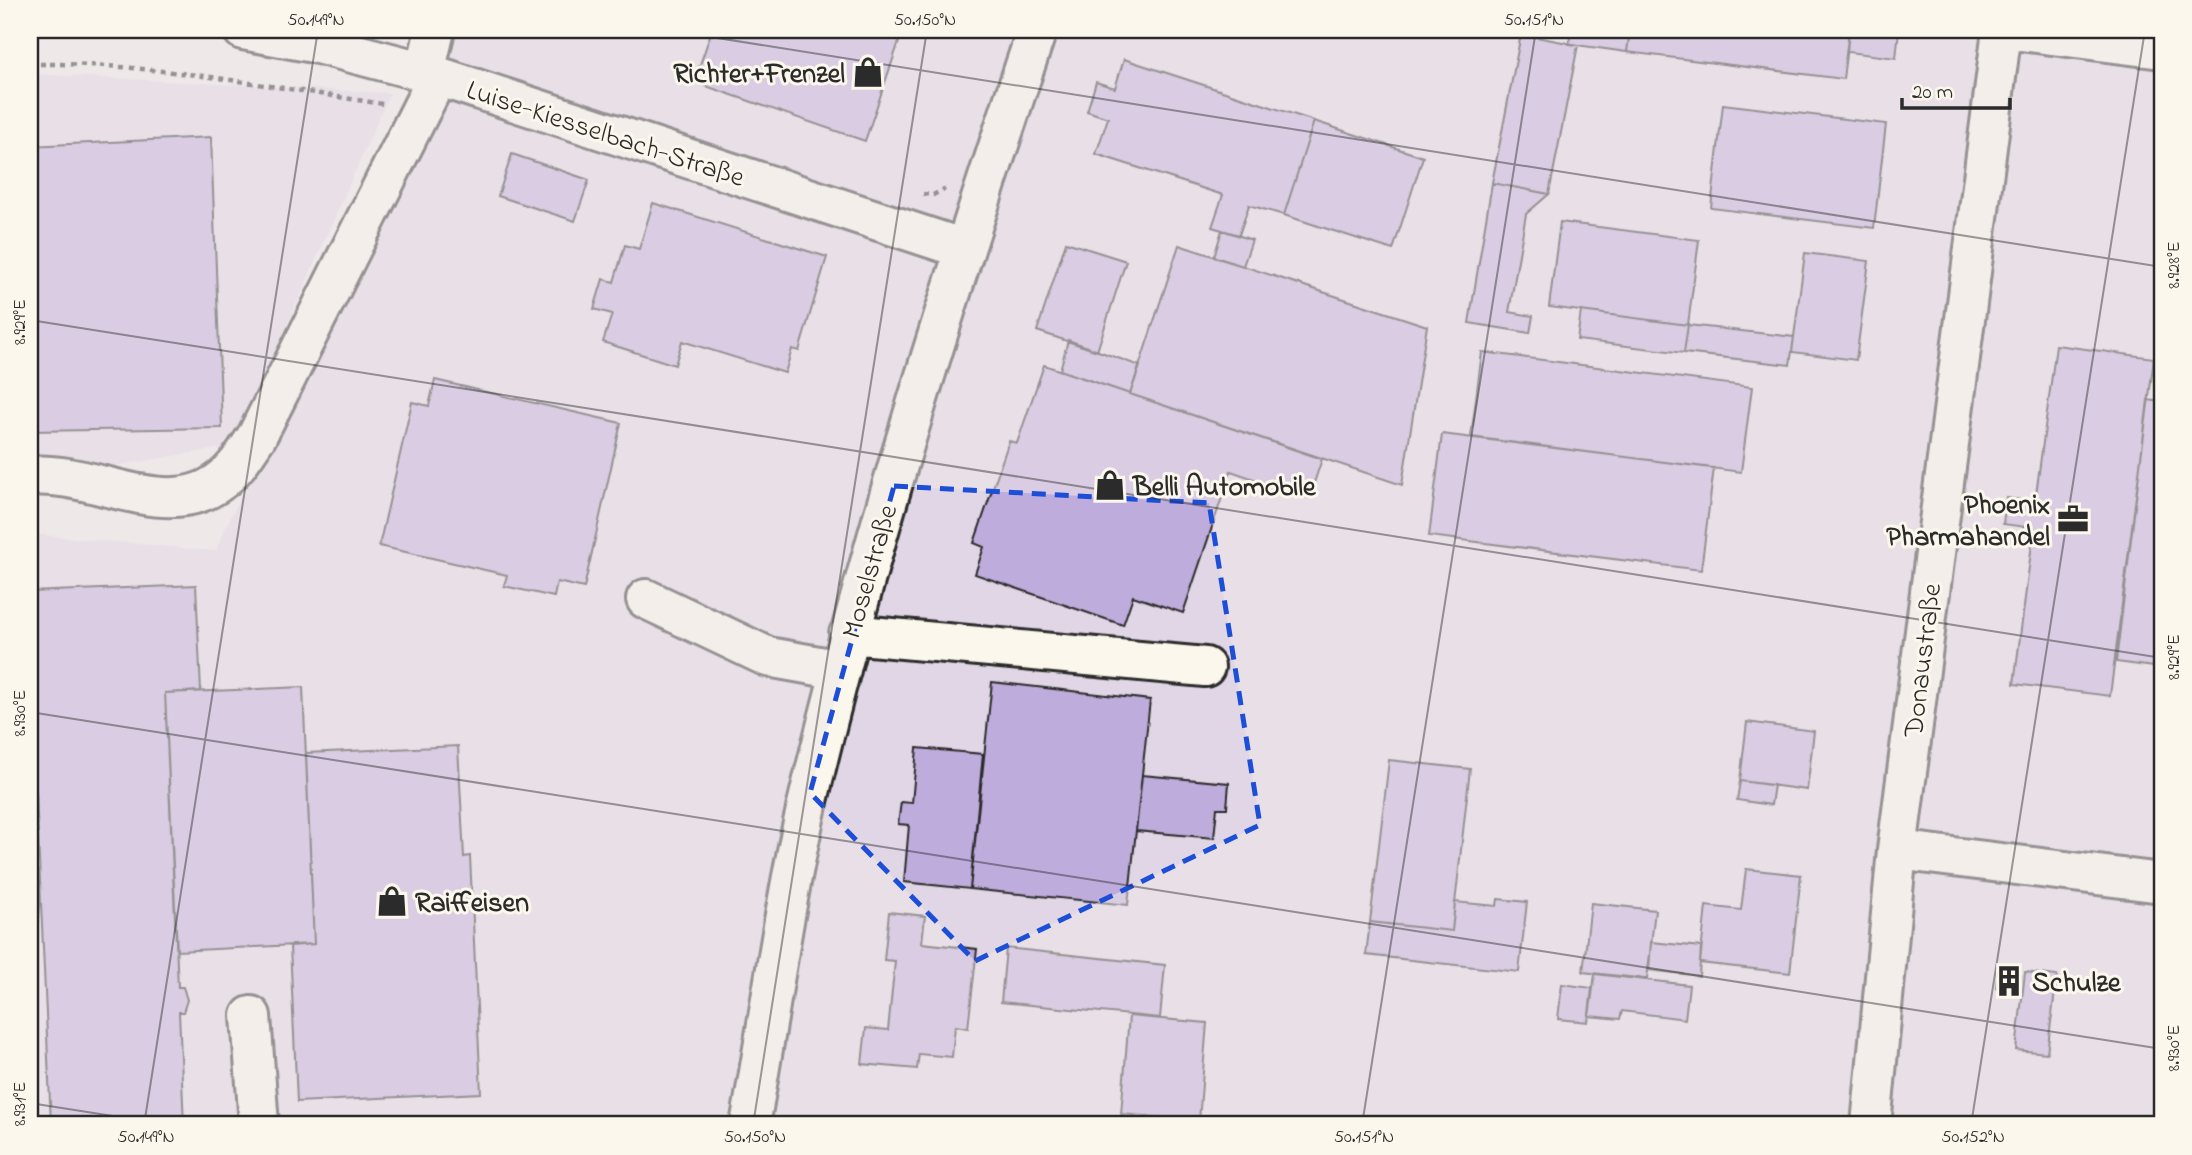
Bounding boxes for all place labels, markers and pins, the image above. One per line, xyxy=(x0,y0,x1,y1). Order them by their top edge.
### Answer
place label: Richter+Frenzel xyxy=(673,55,845,96)
shop icon: Richter+Frenzel xyxy=(851,55,885,89)
shop icon: Belli Automobile xyxy=(1093,468,1127,502)
place label: Belli Automobile xyxy=(1131,468,1317,509)
place label: Phoenix Pharmahandel xyxy=(1886,486,2050,559)
office icon: Phoenix Pharmahandel xyxy=(2056,502,2090,536)
shop icon: Raiffeisen xyxy=(375,884,409,918)
place label: Raiffeisen xyxy=(415,884,529,925)
building icon: Schulze xyxy=(1992,964,2026,998)
place label: Schulze xyxy=(2032,964,2122,1005)

